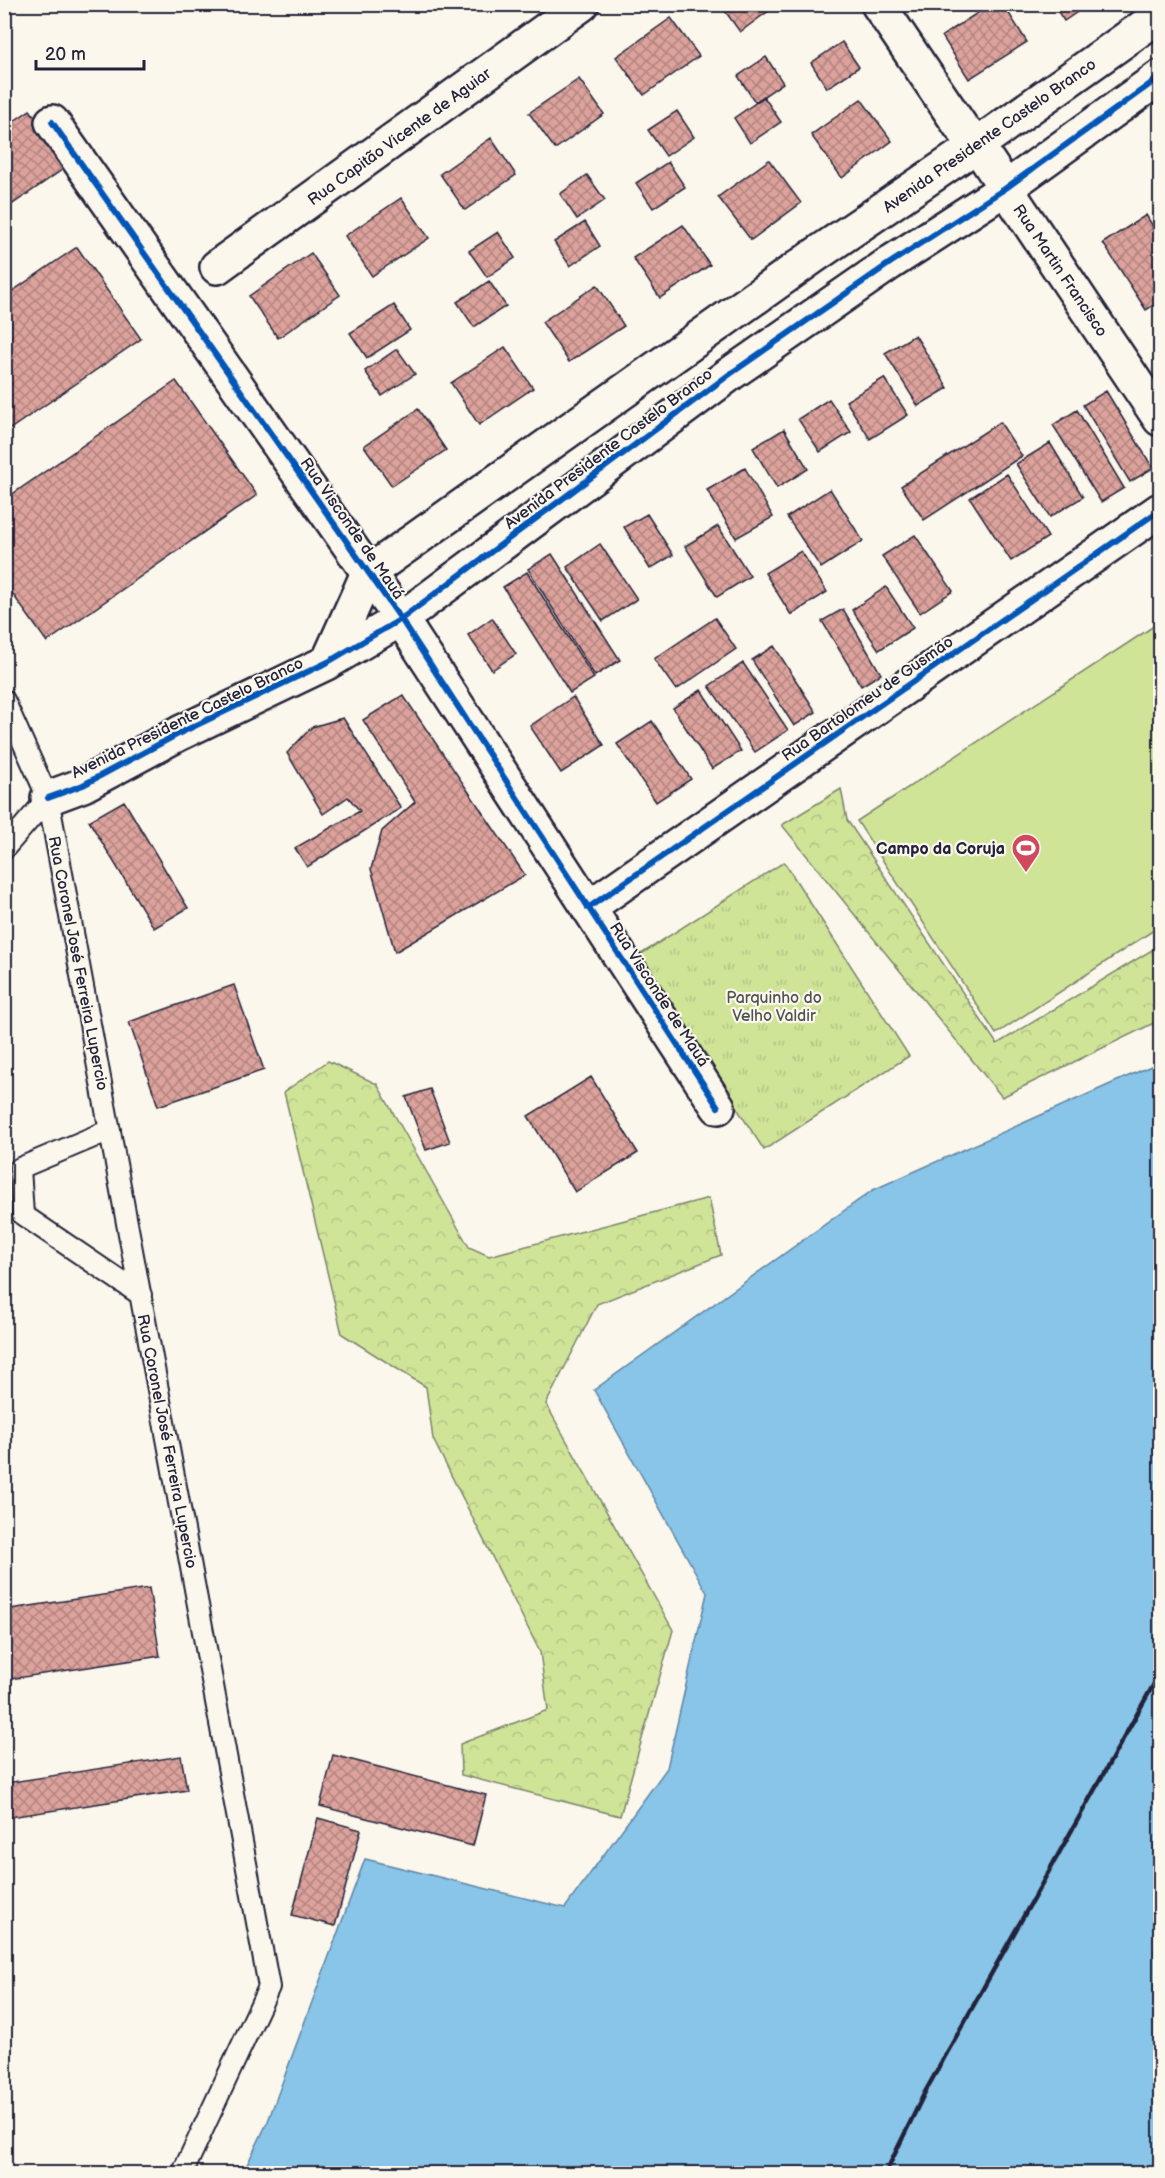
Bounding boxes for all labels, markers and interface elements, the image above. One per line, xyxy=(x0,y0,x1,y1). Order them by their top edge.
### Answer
scale bar xyxy=(36,33,144,71)
text: 20 m xyxy=(45,44,86,65)
street label: Avenida Presidente Castelo Branco xyxy=(880,55,1100,217)
street label: Rua Capitão Vicente de Aguiar xyxy=(305,64,495,210)
street label: Rua Martin Francisco xyxy=(1008,201,1111,341)
street label: Avenida Presidente Castelo Branco xyxy=(501,365,717,534)
street label: Rua Visconde de Mauá xyxy=(296,455,408,603)
street label: Rua Bartolomeu de Gusmão xyxy=(778,633,957,766)
street label: Avenida Presidente Castelo Branco xyxy=(69,654,307,783)
sports icon: Campo da Coruja xyxy=(1010,832,1042,874)
street label: Rua Coronel José Ferreira Lupercio xyxy=(44,834,112,1092)
place label: Campo da Coruja xyxy=(876,840,1005,859)
street label: Rua Visconde de Mauá xyxy=(605,919,713,1071)
park label: Parquinho do Velho Valdir xyxy=(726,989,822,1026)
street label: Rua Coronel José Ferreira Lupercio xyxy=(133,1312,201,1570)

